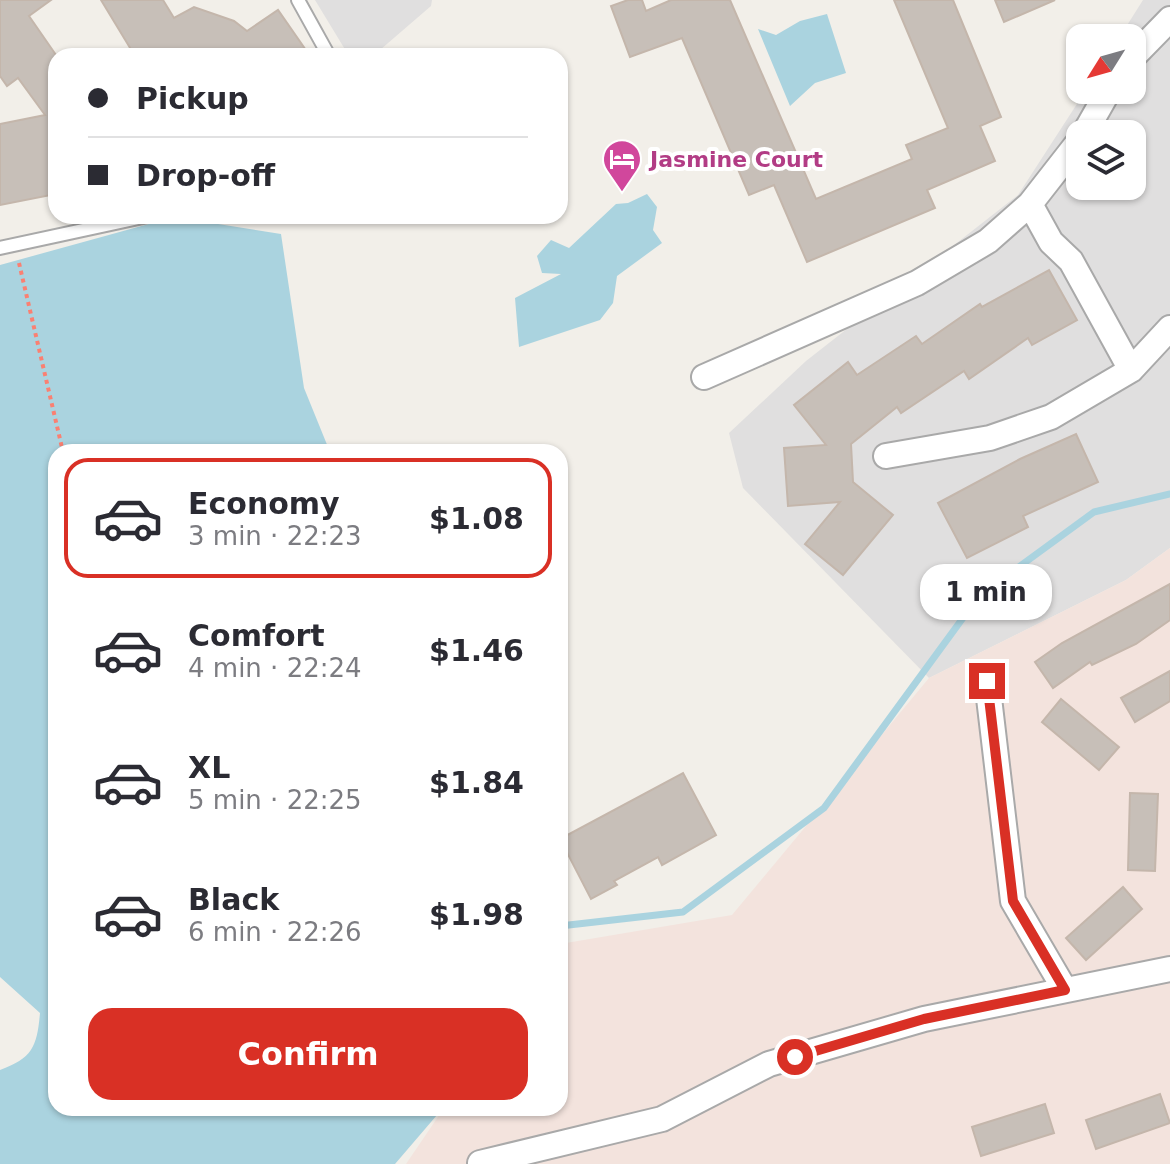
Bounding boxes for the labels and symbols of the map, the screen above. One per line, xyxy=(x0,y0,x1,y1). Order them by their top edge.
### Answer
north arrow xyxy=(1066,24,1146,104)
hotel icon: Jasmine Court xyxy=(601,138,643,193)
place label: Jasmine Court xyxy=(648,147,824,172)
callout: 1 min xyxy=(921,565,1053,621)
route end xyxy=(969,663,1005,699)
route start xyxy=(777,1039,813,1075)

